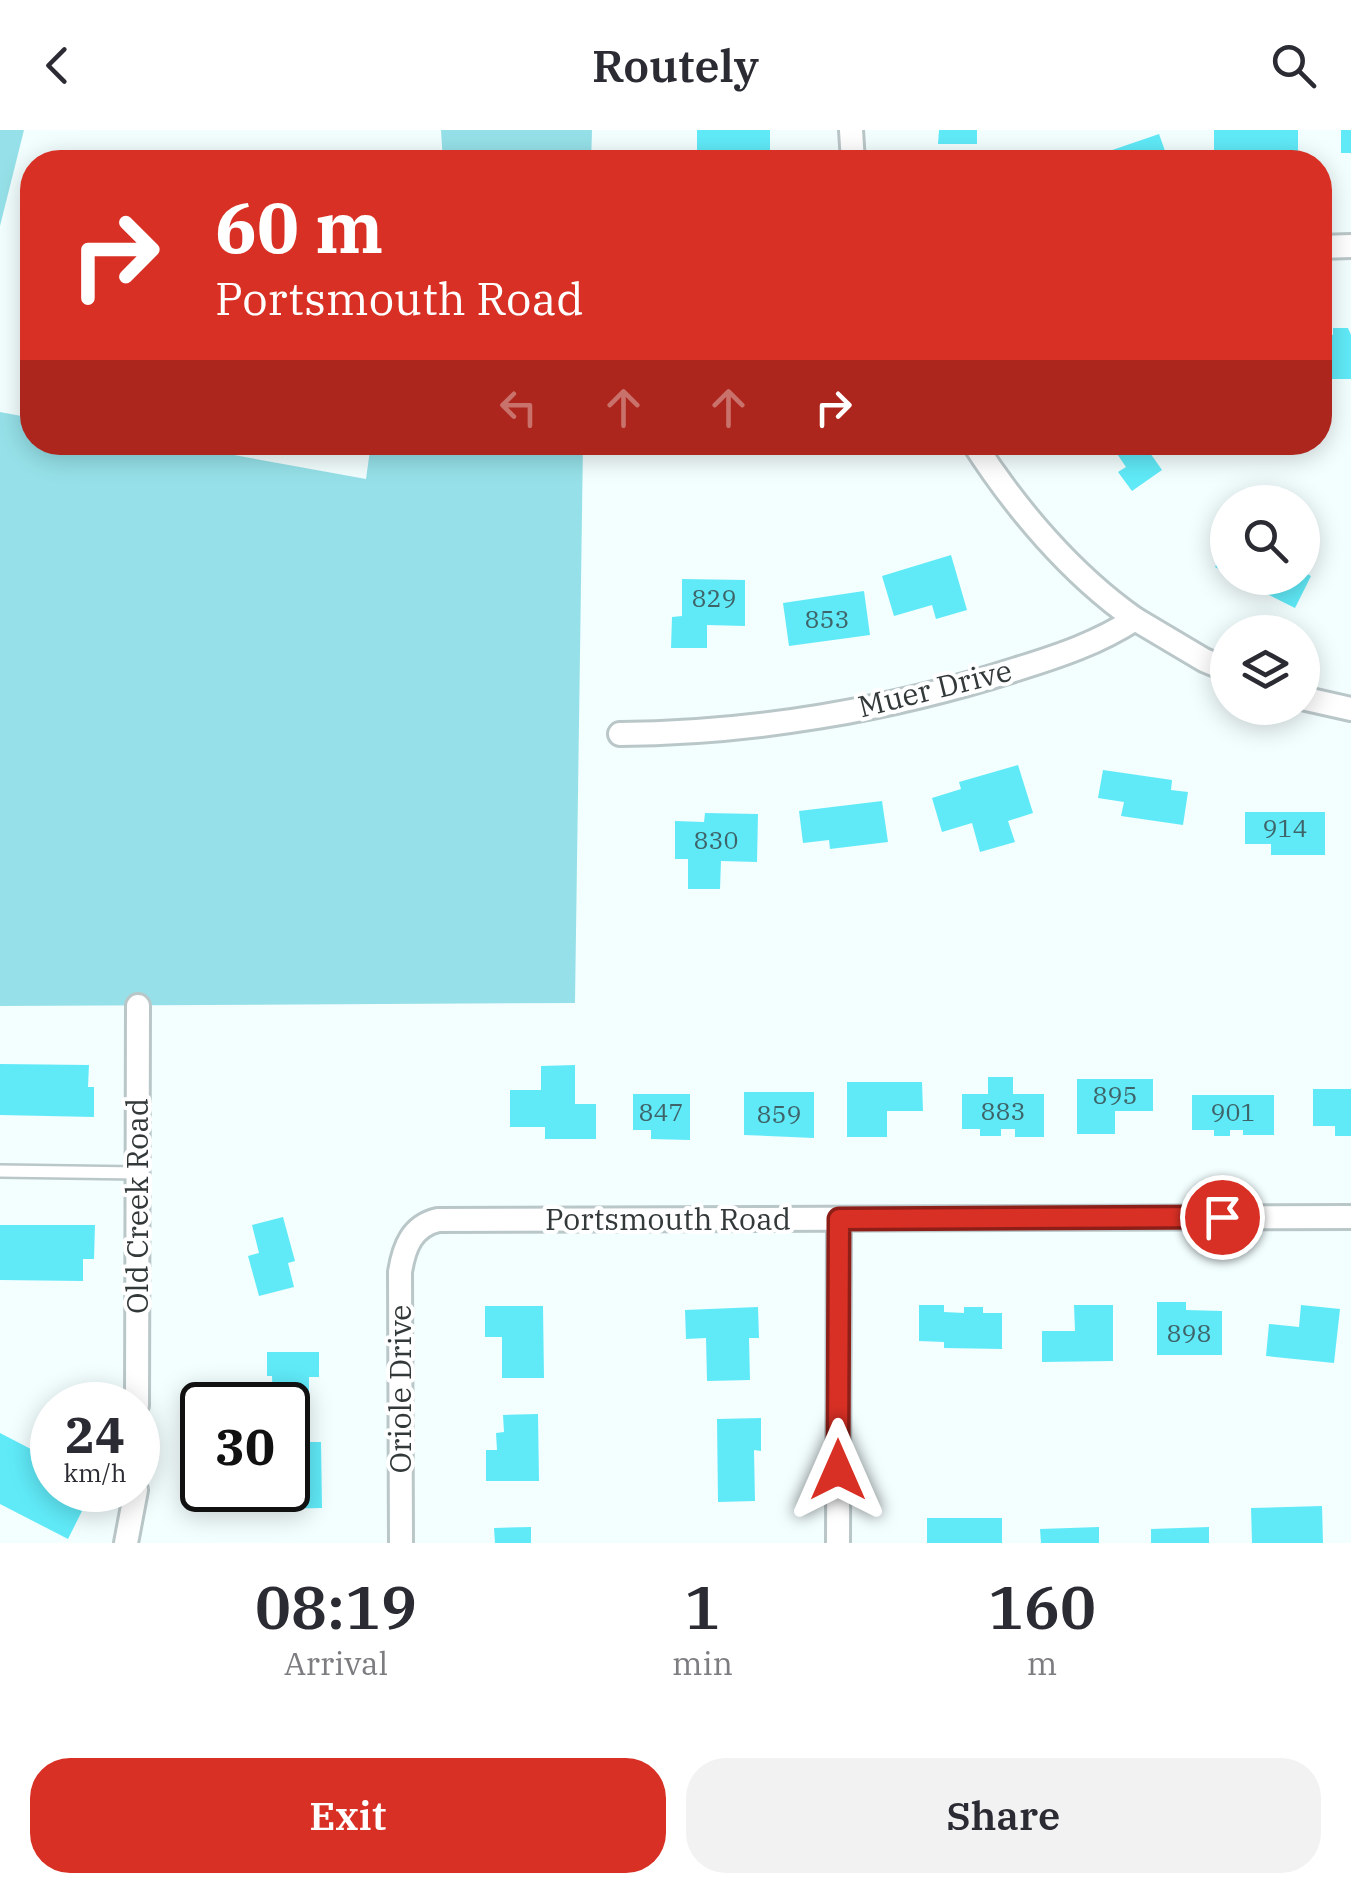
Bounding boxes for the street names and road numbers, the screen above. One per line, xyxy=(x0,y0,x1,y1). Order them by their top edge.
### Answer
street label: Muer Drive xyxy=(854,650,1015,725)
street label: Old Creek Road xyxy=(117,1098,156,1314)
street label: Portsmouth Road xyxy=(545,1199,791,1238)
street label: Oriole Drive xyxy=(380,1305,419,1473)

